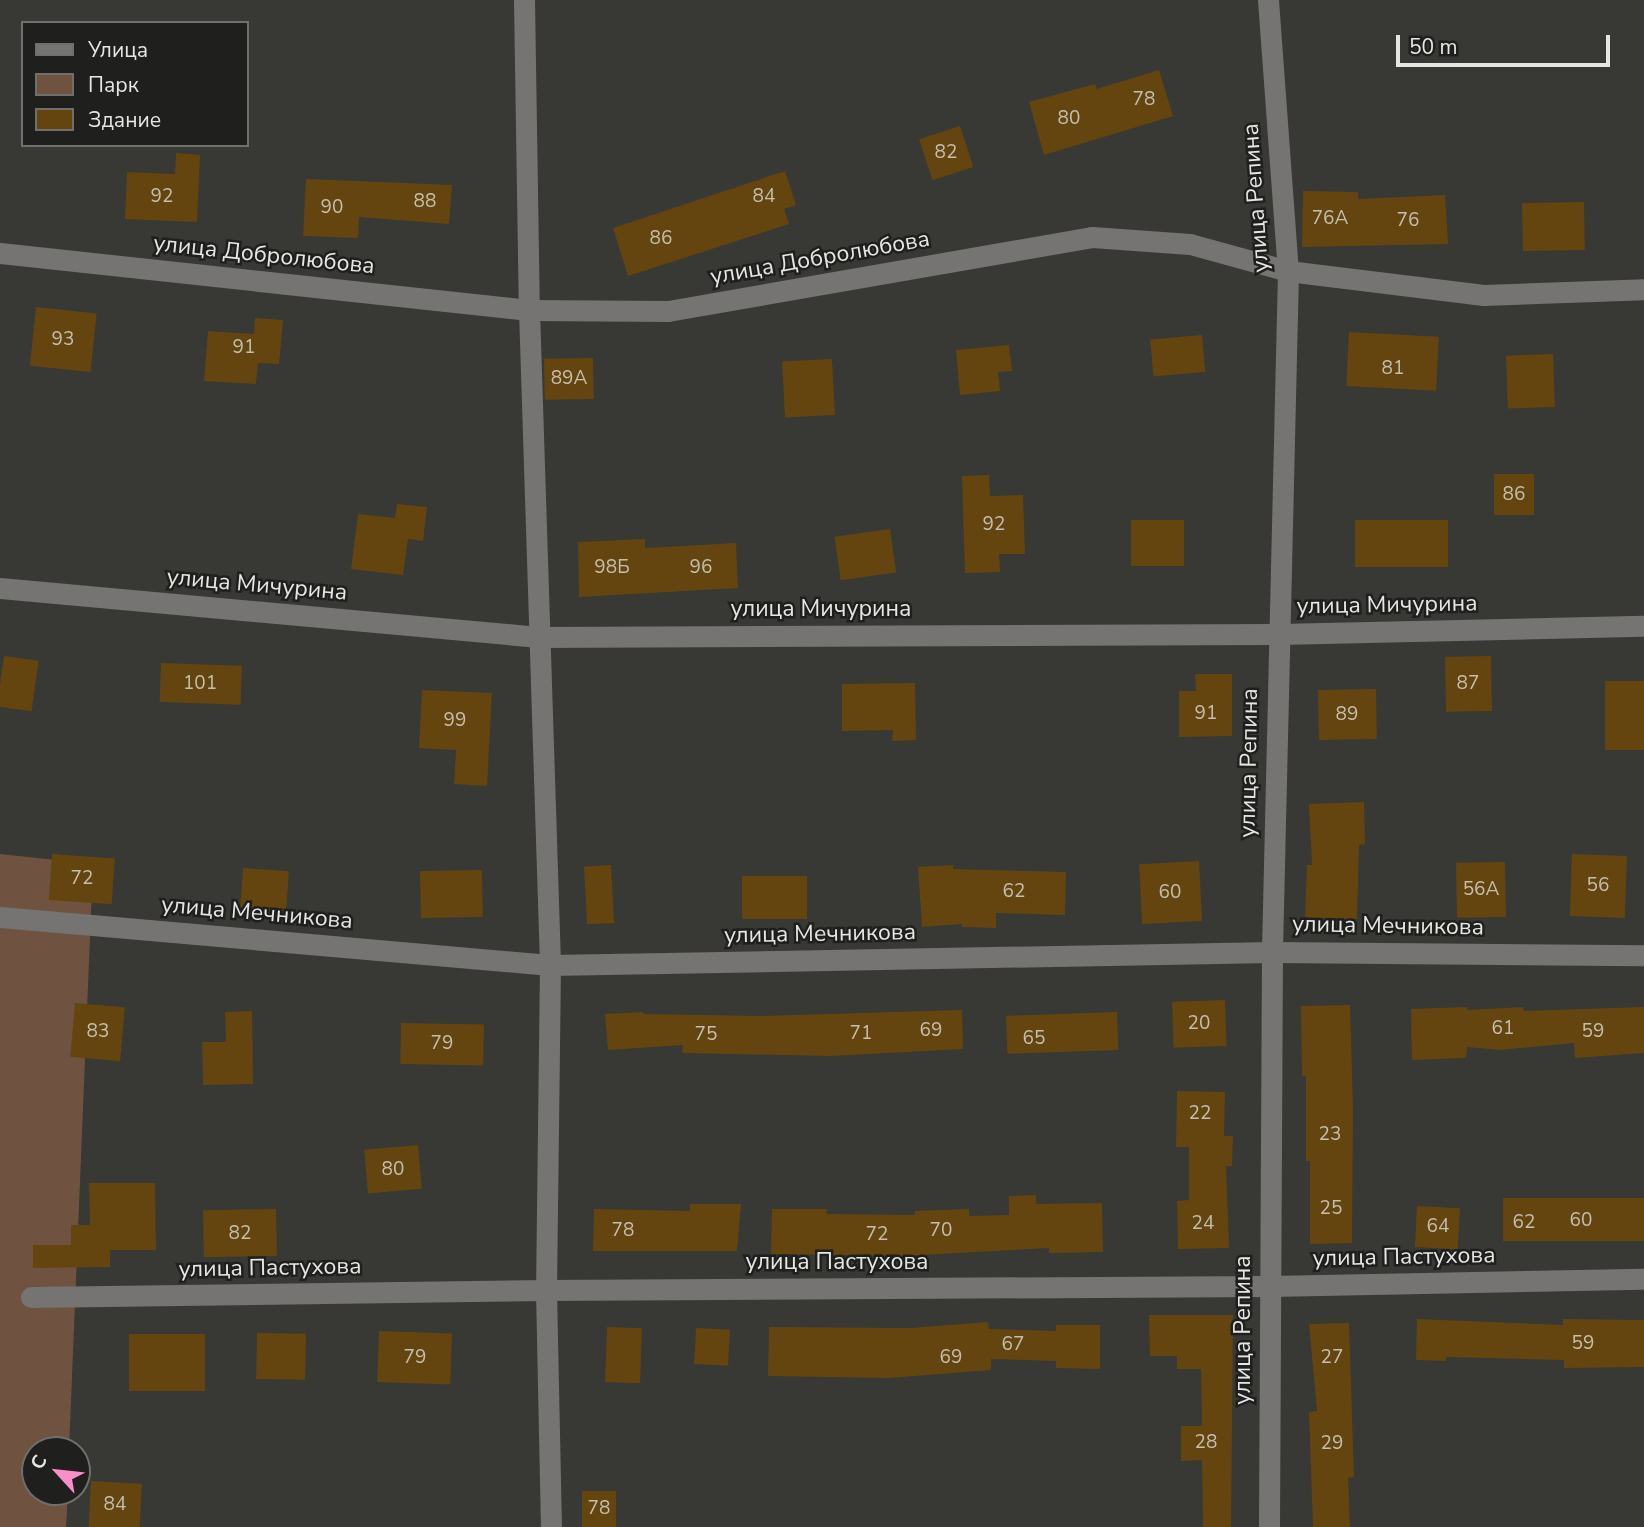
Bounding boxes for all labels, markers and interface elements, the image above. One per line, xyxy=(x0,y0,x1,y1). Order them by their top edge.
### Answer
legend xyxy=(21,21,248,147)
scale bar xyxy=(1399,21,1612,65)
text: 50 m xyxy=(1409,33,1458,61)
text: Улица xyxy=(88,36,148,64)
text: Парк xyxy=(88,71,139,99)
house number: 78 xyxy=(1133,89,1155,111)
text: Здание xyxy=(88,106,161,134)
house number: 80 xyxy=(1058,108,1080,130)
street label: улица Репина xyxy=(1237,122,1275,274)
house number: 82 xyxy=(935,142,957,164)
house number: 92 xyxy=(151,186,173,208)
house number: 84 xyxy=(753,186,775,208)
house number: 88 xyxy=(414,191,436,213)
house number: 90 xyxy=(321,197,343,219)
house number: 76А xyxy=(1312,208,1348,230)
house number: 76 xyxy=(1397,210,1419,232)
street label: улица Добролюбова xyxy=(708,225,932,291)
house number: 86 xyxy=(650,228,672,250)
street label: улица Добролюбова xyxy=(152,230,376,280)
house number: 93 xyxy=(52,329,74,351)
house number: 91 xyxy=(233,337,255,359)
house number: 81 xyxy=(1382,358,1404,380)
house number: 89А xyxy=(551,368,587,390)
house number: 86 xyxy=(1503,484,1525,506)
house number: 92 xyxy=(983,514,1005,536)
house number: 98Б xyxy=(594,557,630,579)
house number: 96 xyxy=(690,557,712,579)
street label: улица Мичурина xyxy=(166,563,348,607)
street label: улица Мичурина xyxy=(1296,590,1478,620)
street label: улица Мичурина xyxy=(731,595,911,623)
house number: 101 xyxy=(183,673,217,695)
house number: 87 xyxy=(1457,673,1479,695)
street label: улица Репина xyxy=(1234,688,1264,838)
house number: 91 xyxy=(1195,703,1217,725)
house number: 89 xyxy=(1336,704,1358,726)
house number: 99 xyxy=(444,710,466,732)
house number: 72 xyxy=(71,868,93,890)
house number: 56 xyxy=(1587,875,1609,897)
house number: 56А xyxy=(1463,879,1499,901)
house number: 62 xyxy=(1003,881,1025,903)
house number: 60 xyxy=(1159,882,1181,904)
street label: улица Мечникова xyxy=(160,891,354,935)
street label: улица Мечникова xyxy=(1292,911,1484,941)
street label: улица Мечникова xyxy=(724,919,916,949)
house number: 20 xyxy=(1188,1013,1210,1035)
house number: 61 xyxy=(1492,1018,1514,1040)
house number: 69 xyxy=(920,1020,942,1042)
house number: 83 xyxy=(87,1021,109,1043)
house number: 59 xyxy=(1582,1021,1604,1043)
house number: 71 xyxy=(850,1023,872,1045)
house number: 75 xyxy=(695,1024,717,1046)
house number: 65 xyxy=(1023,1028,1045,1050)
house number: 79 xyxy=(431,1033,453,1055)
house number: 22 xyxy=(1189,1103,1211,1125)
house number: 23 xyxy=(1319,1124,1341,1146)
house number: 80 xyxy=(382,1159,404,1181)
house number: 25 xyxy=(1320,1198,1342,1220)
house number: 60 xyxy=(1570,1210,1592,1232)
house number: 62 xyxy=(1513,1212,1535,1234)
house number: 24 xyxy=(1192,1213,1214,1235)
house number: 64 xyxy=(1427,1216,1449,1238)
house number: 78 xyxy=(612,1220,634,1242)
house number: 70 xyxy=(930,1220,952,1242)
house number: 82 xyxy=(229,1223,251,1245)
house number: 72 xyxy=(866,1224,888,1246)
street label: улица Пастухова xyxy=(1312,1242,1496,1272)
street label: улица Пастухова xyxy=(746,1248,928,1276)
street label: улица Пастухова xyxy=(178,1253,362,1283)
street label: улица Репина xyxy=(1229,1255,1257,1405)
house number: 59 xyxy=(1572,1333,1594,1355)
house number: 67 xyxy=(1002,1334,1024,1356)
house number: 79 xyxy=(404,1347,426,1369)
house number: 69 xyxy=(940,1347,962,1369)
house number: 27 xyxy=(1321,1347,1343,1369)
house number: 28 xyxy=(1195,1432,1217,1454)
house number: 29 xyxy=(1321,1433,1343,1455)
north arrow xyxy=(21,1436,91,1506)
text: С xyxy=(25,1451,54,1474)
house number: 84 xyxy=(104,1494,126,1516)
house number: 78 xyxy=(588,1498,610,1520)

